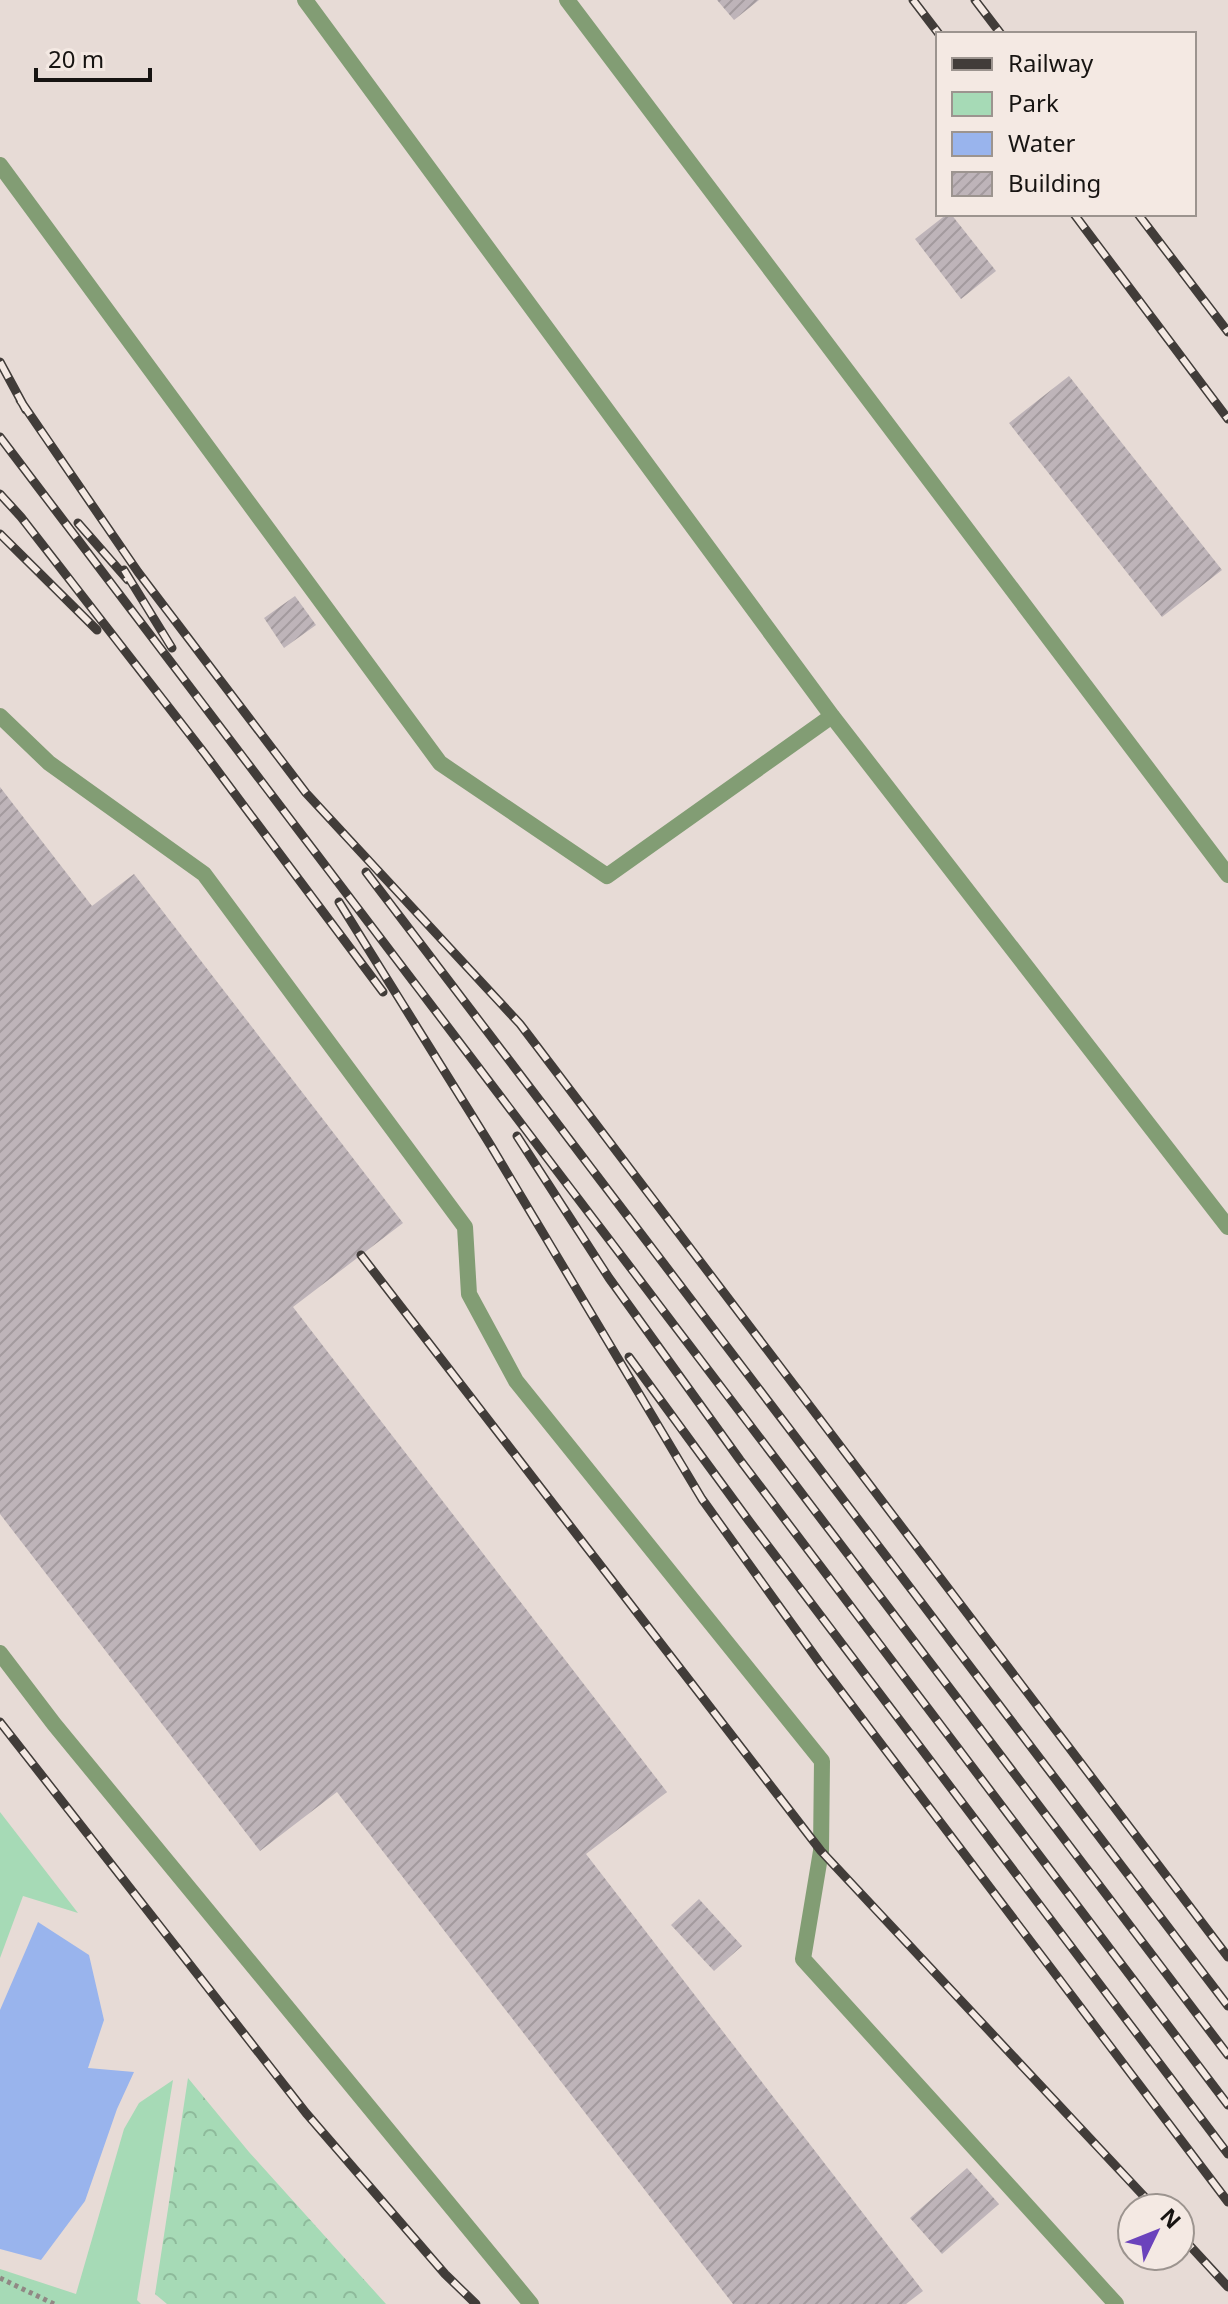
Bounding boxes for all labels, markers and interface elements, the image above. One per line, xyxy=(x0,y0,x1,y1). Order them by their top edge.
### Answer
scale bar xyxy=(36,32,150,82)
legend xyxy=(936,32,1196,216)
text: 20 m xyxy=(48,42,104,75)
text: Railway xyxy=(1008,46,1094,79)
text: Park xyxy=(1008,86,1059,119)
text: Water xyxy=(1008,126,1076,159)
text: Building xyxy=(1008,166,1101,199)
north arrow xyxy=(1116,2192,1196,2272)
text: N xyxy=(1154,2201,1188,2234)

